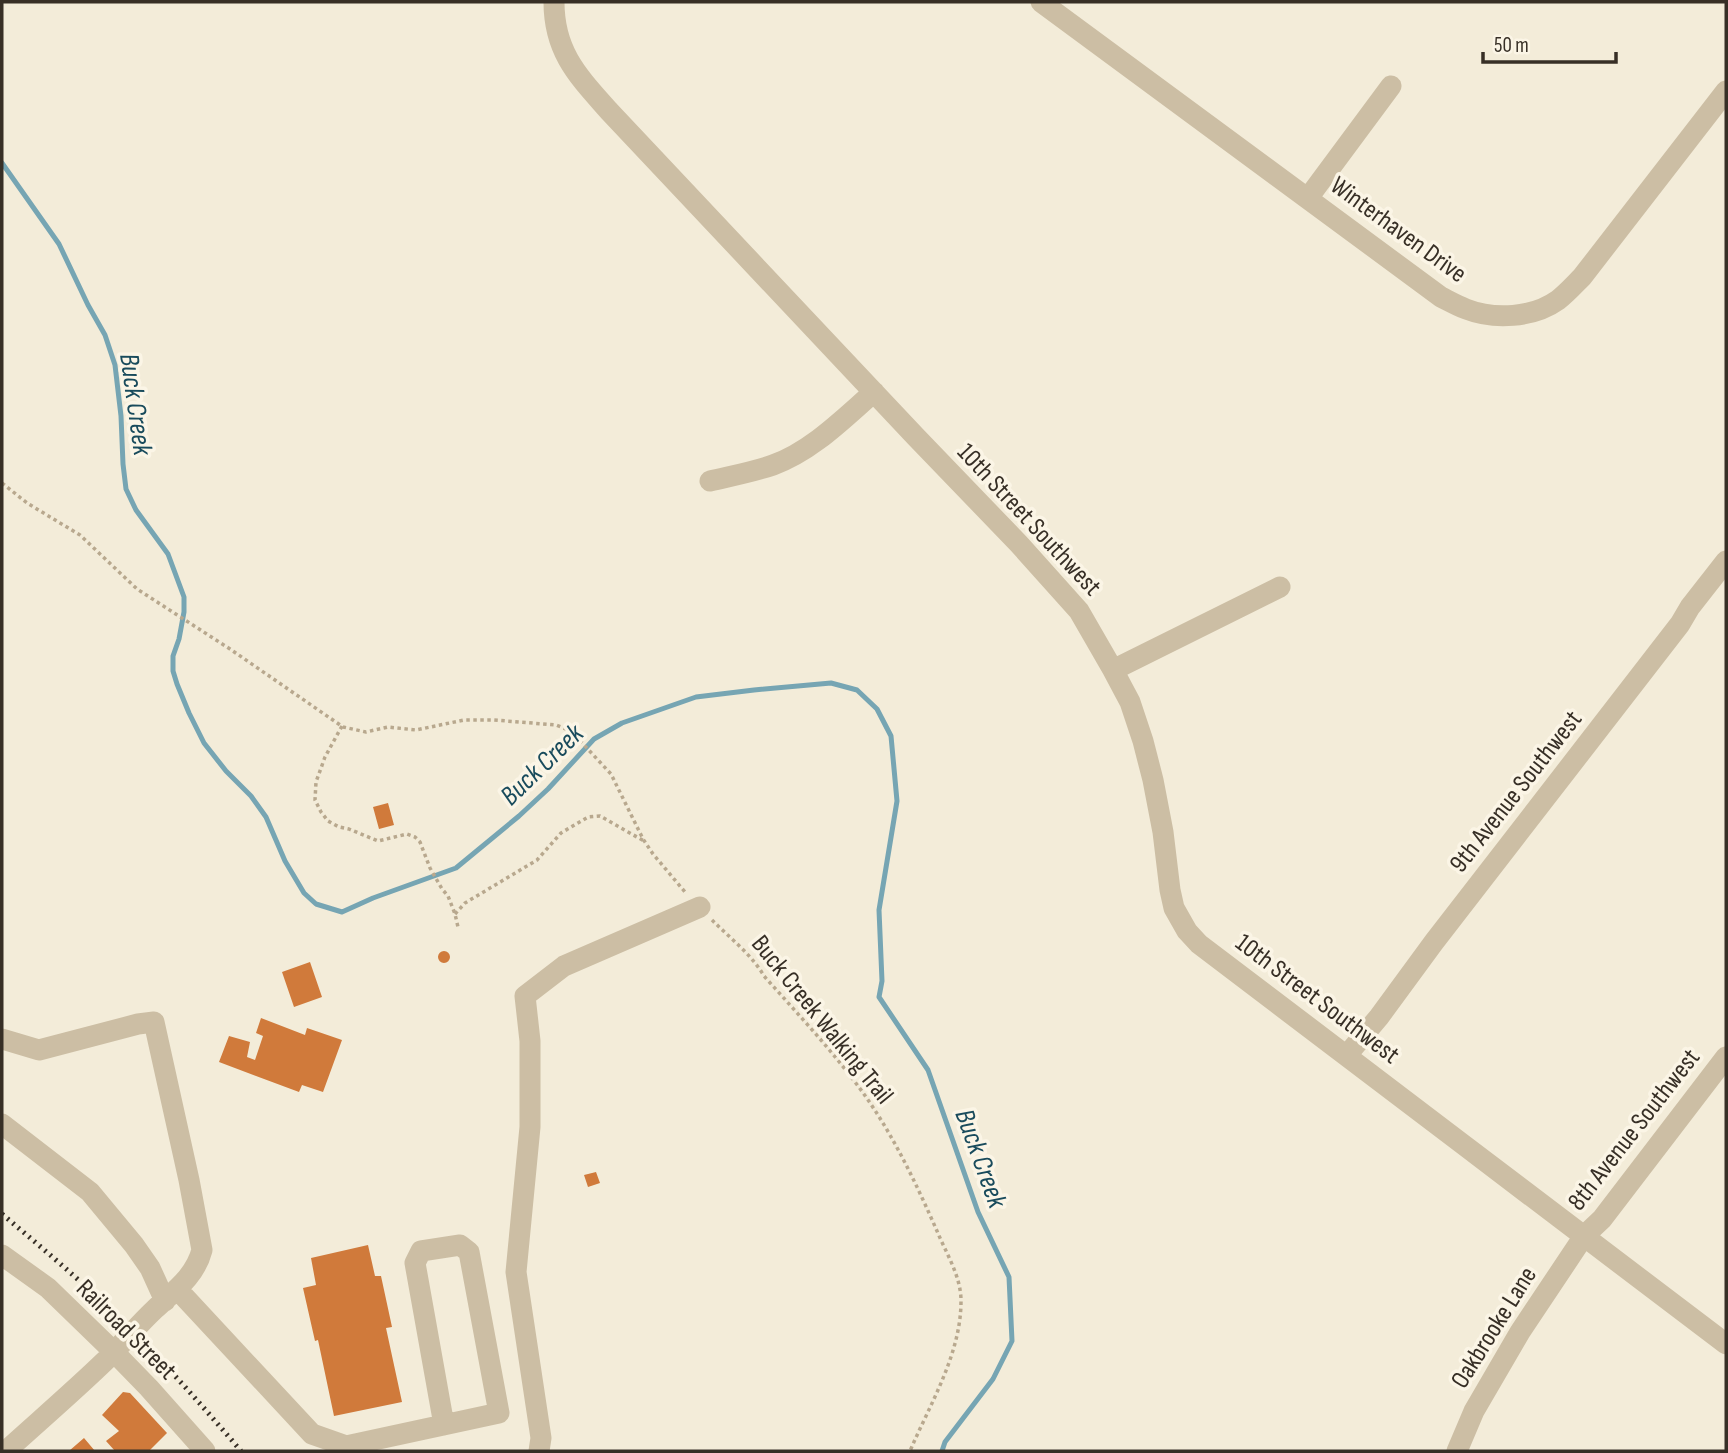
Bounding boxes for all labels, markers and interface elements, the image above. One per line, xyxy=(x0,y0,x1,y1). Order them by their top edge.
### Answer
scale bar xyxy=(1483,21,1616,65)
text: 50 m xyxy=(1494,33,1529,58)
street label: Winterhaven Drive xyxy=(1324,170,1472,290)
water label: Buck Creek xyxy=(112,351,159,459)
street label: 10th Street Southwest xyxy=(950,437,1107,603)
street label: 9th Avenue Southwest xyxy=(1443,705,1589,879)
water label: Buck Creek xyxy=(494,717,591,813)
street label: 10th Street Southwest xyxy=(1229,928,1405,1071)
street label: Buck Creek Walking Trail xyxy=(744,929,899,1111)
street label: 8th Avenue Southwest xyxy=(1562,1043,1707,1217)
water label: Buck Creek xyxy=(948,1105,1014,1214)
street label: Oakbrooke Lane xyxy=(1445,1261,1544,1394)
street label: Railroad Street xyxy=(69,1273,183,1387)

